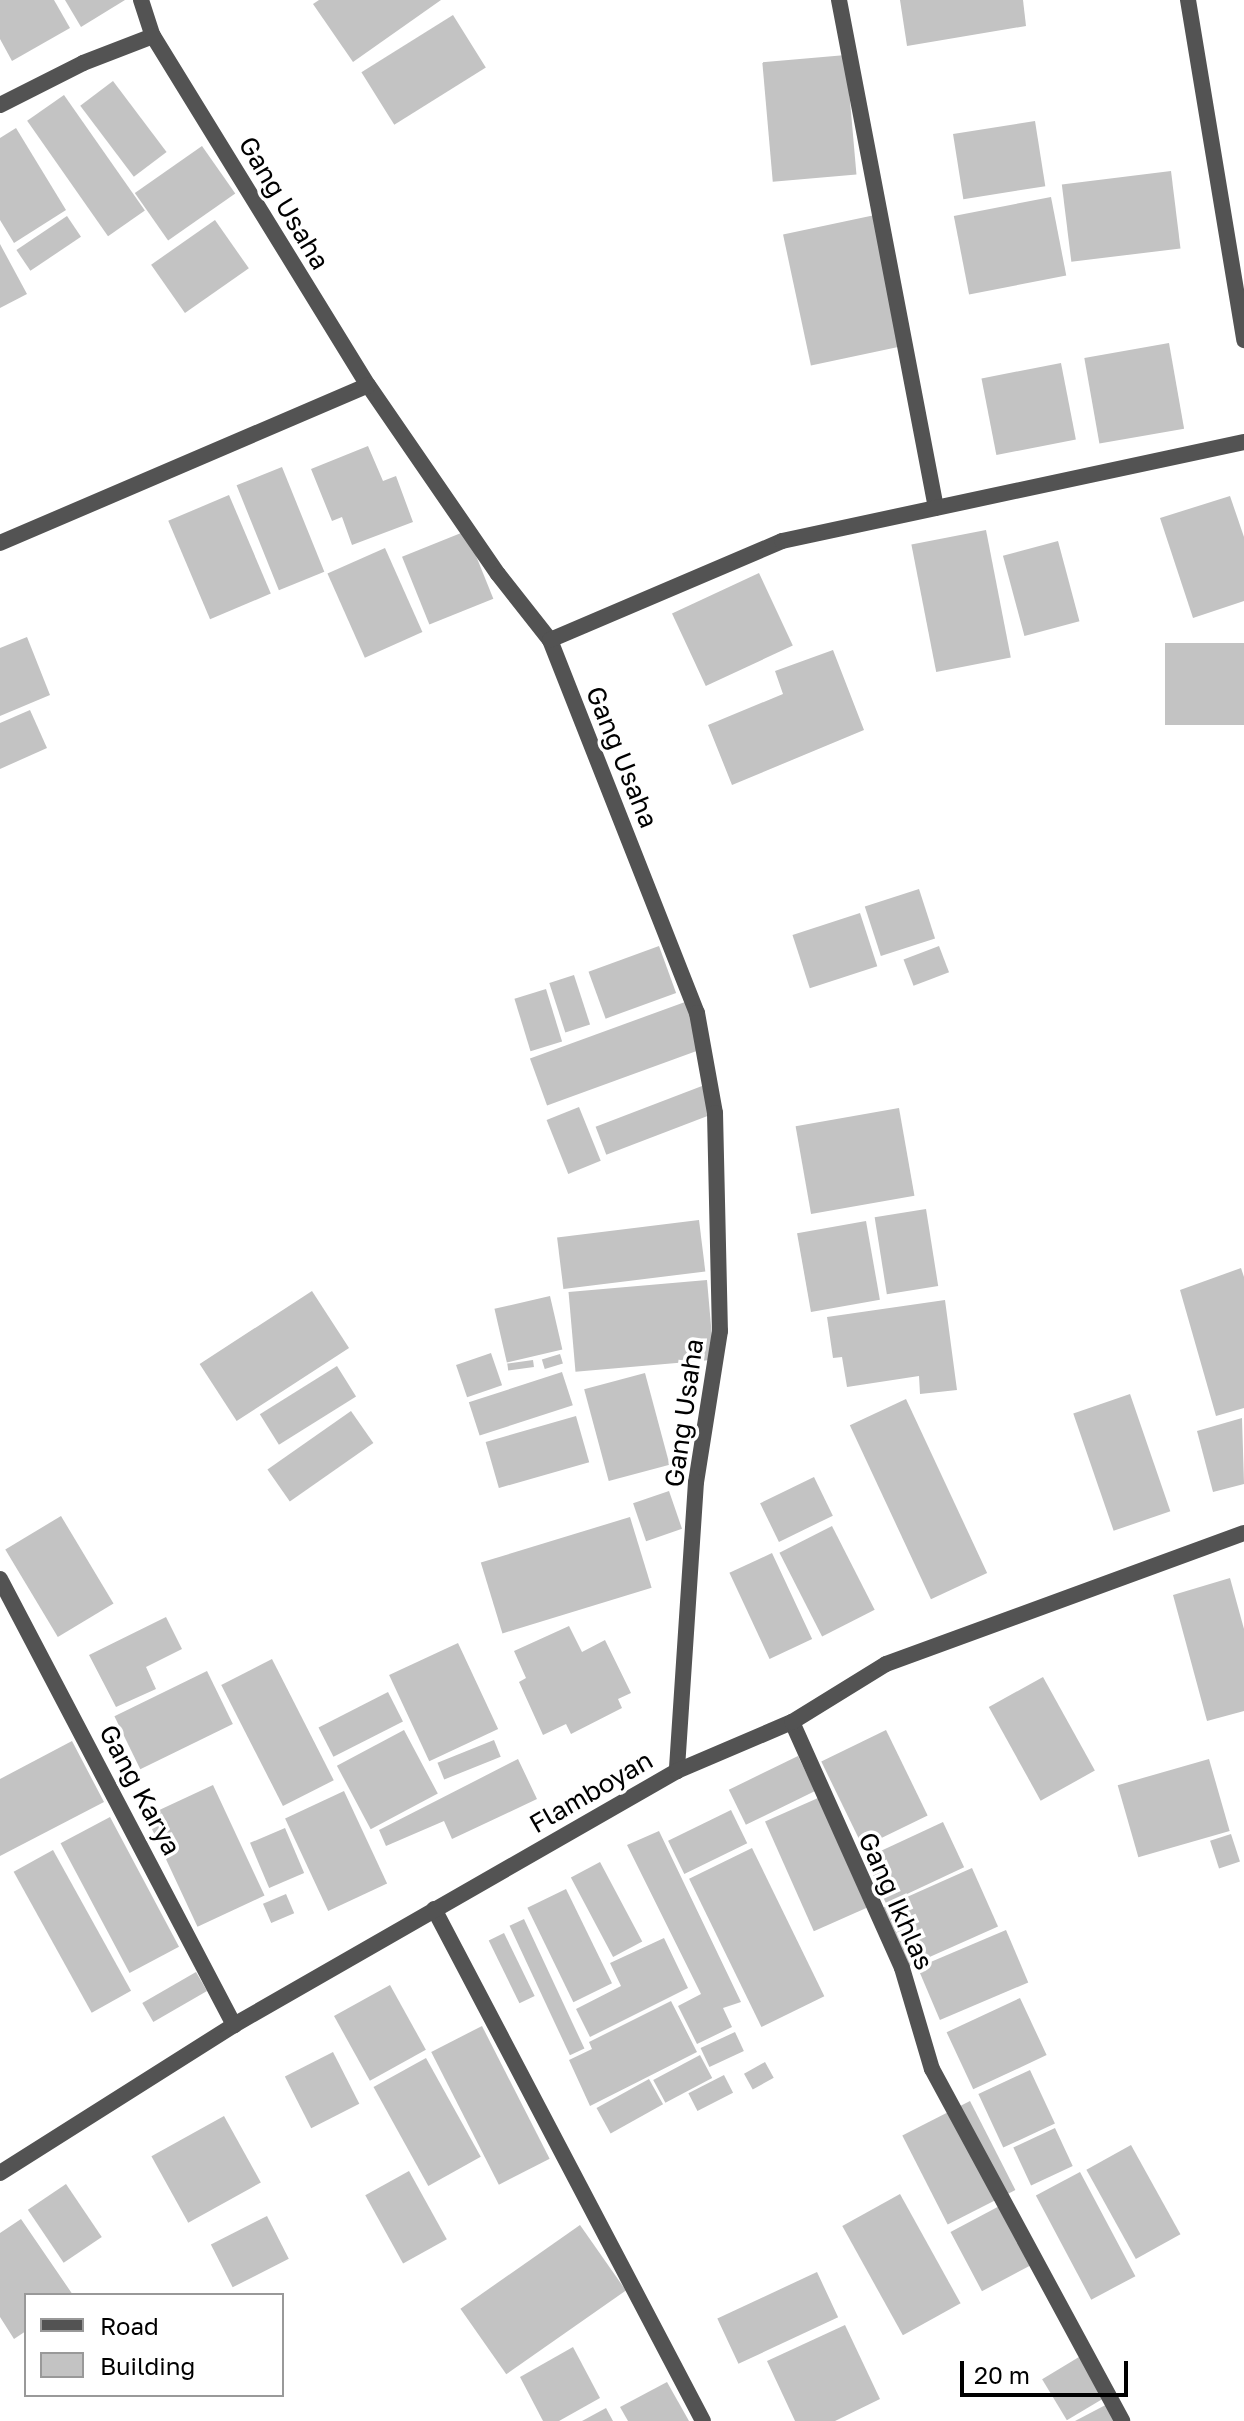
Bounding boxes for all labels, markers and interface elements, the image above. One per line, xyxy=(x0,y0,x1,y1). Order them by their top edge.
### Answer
street label: Gang Usaha xyxy=(232,131,336,275)
street label: Gang Usaha xyxy=(580,682,664,832)
street label: Gang Usaha xyxy=(658,1337,710,1489)
street label: Gang Karya xyxy=(93,1719,187,1861)
street label: Flamboyan xyxy=(524,1744,658,1840)
street label: Gang Ikhlas xyxy=(852,1827,940,1975)
legend xyxy=(24,2293,284,2397)
text: Road xyxy=(100,2311,159,2340)
scale bar xyxy=(964,2345,1132,2395)
text: Building xyxy=(100,2351,195,2380)
text: 20 m xyxy=(974,2360,1030,2389)

